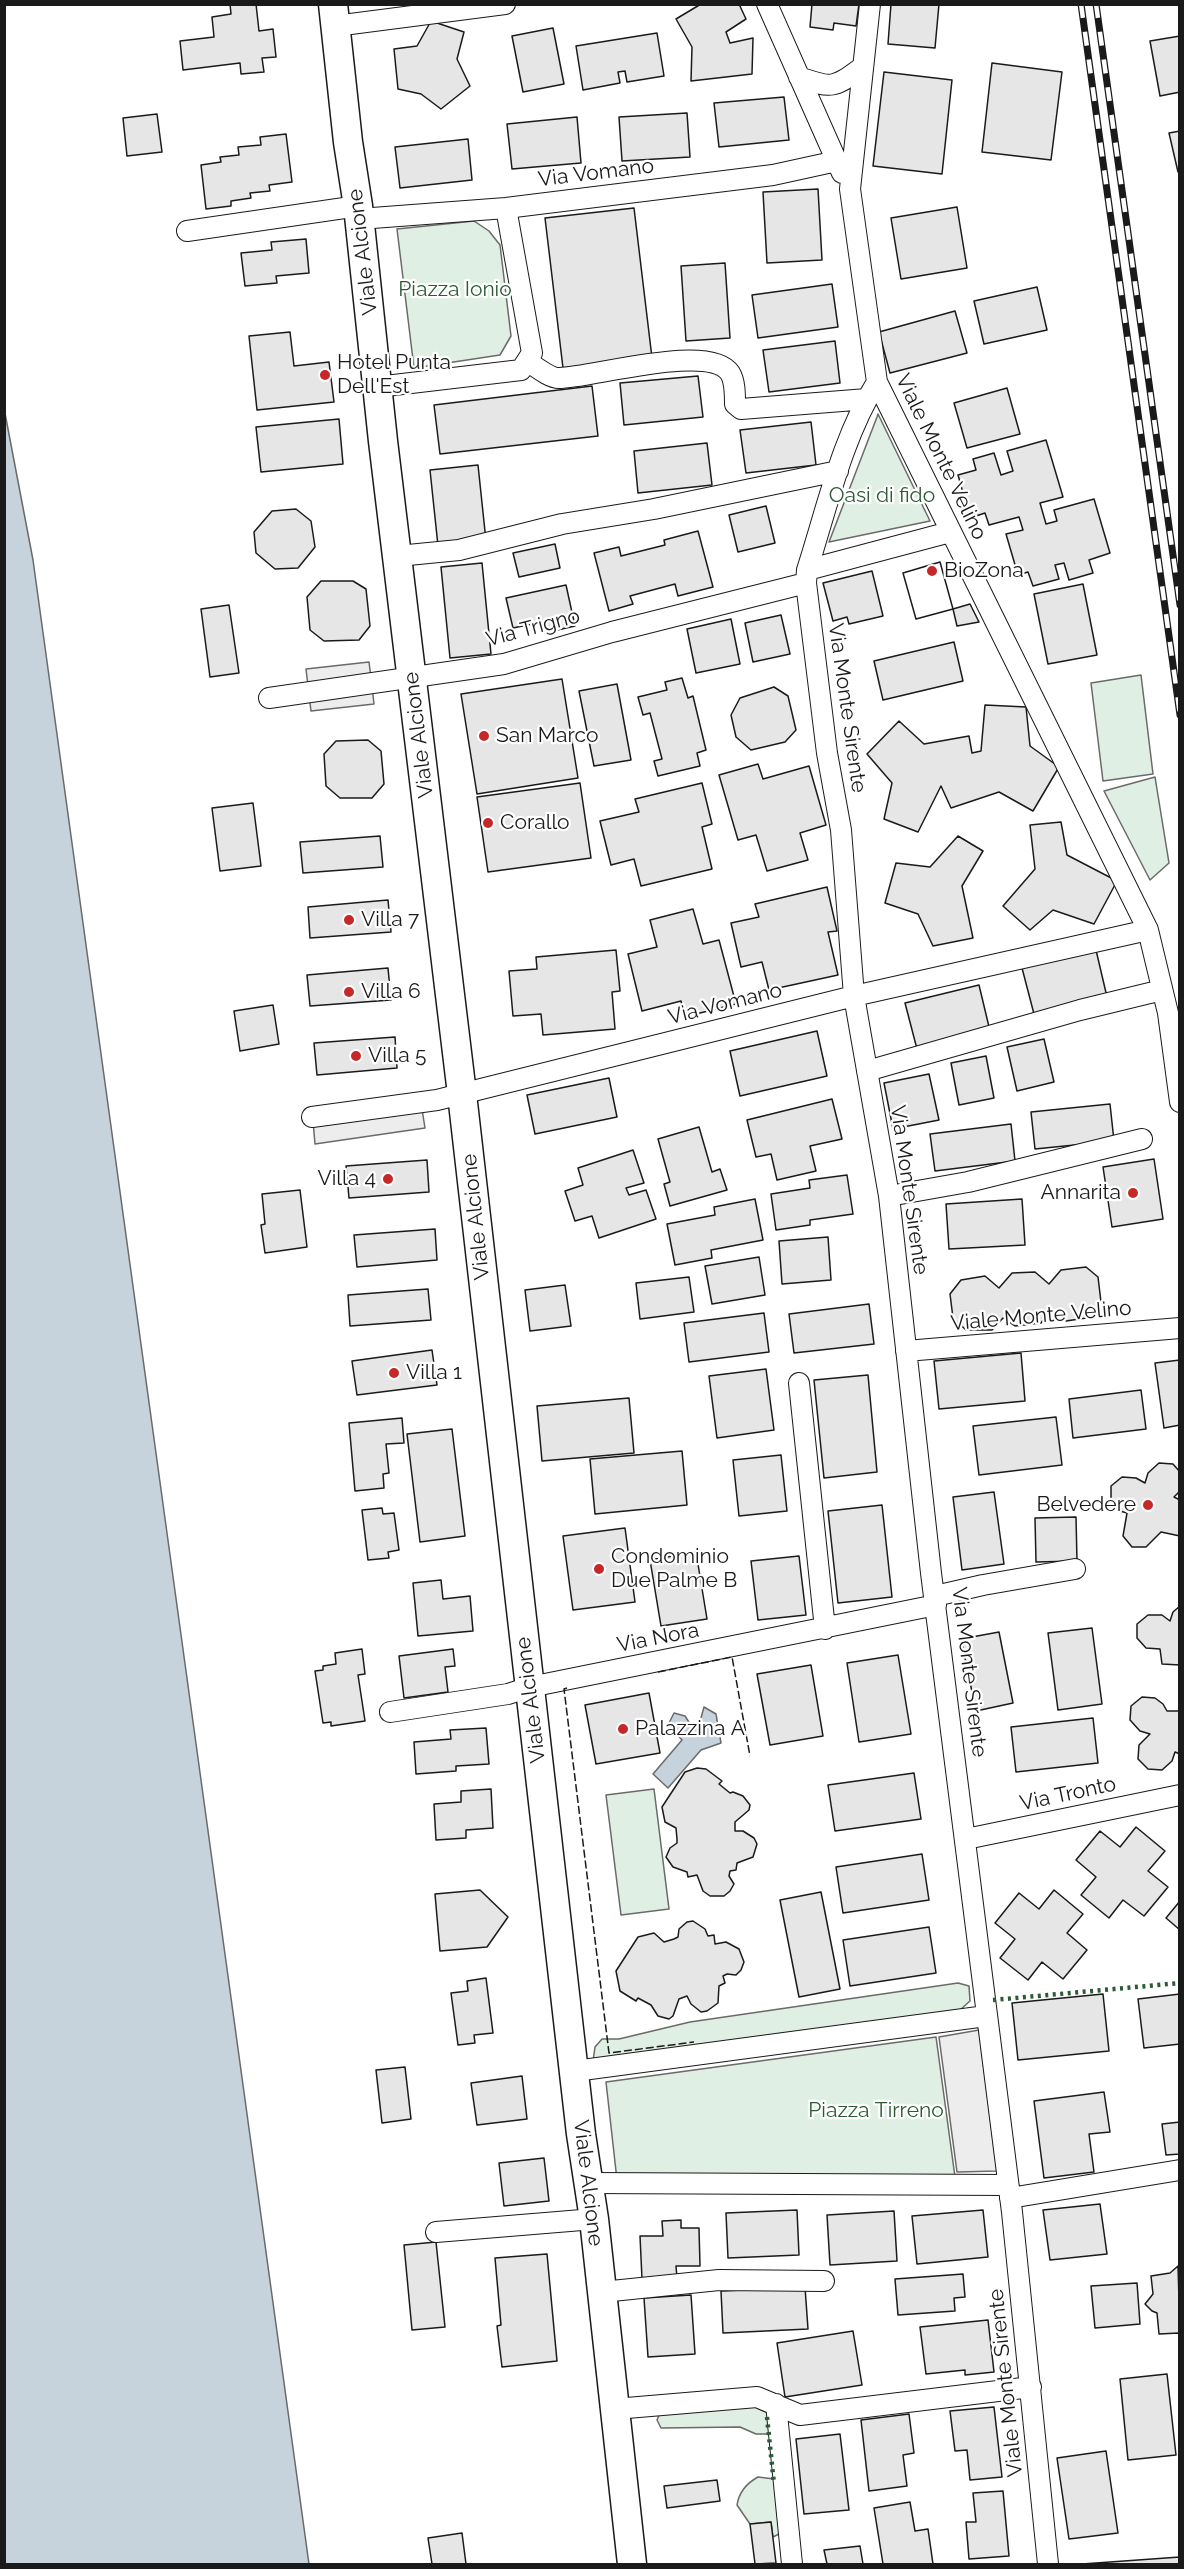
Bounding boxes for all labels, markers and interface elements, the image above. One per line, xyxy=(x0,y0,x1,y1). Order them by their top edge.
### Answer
street label: Via Vomano xyxy=(537,153,655,193)
street label: Viale Alcione xyxy=(343,188,383,316)
park label: Piazza Ionio xyxy=(398,277,512,303)
place label: Hotel Punta Dell'Est xyxy=(337,350,451,400)
marker: Hotel Punta Dell'Est xyxy=(318,368,332,382)
street label: Viale Monte Velino xyxy=(890,370,992,544)
park label: Oasi di fido xyxy=(829,483,935,509)
place label: BioZona xyxy=(944,558,1024,584)
marker: BioZona xyxy=(925,564,939,578)
street label: Via Trigno xyxy=(483,603,583,653)
street label: Via Monte Sirente xyxy=(823,622,871,794)
street label: Viale Alcione xyxy=(399,671,439,799)
place label: San Marco xyxy=(496,723,598,749)
marker: San Marco xyxy=(477,729,491,743)
place label: Corallo xyxy=(500,810,570,836)
marker: Corallo xyxy=(481,816,495,830)
place label: Villa 7 xyxy=(361,907,419,933)
marker: Villa 7 xyxy=(342,913,356,927)
street label: Via Vomano xyxy=(665,978,785,1030)
place label: Villa 6 xyxy=(361,979,421,1005)
marker: Villa 6 xyxy=(342,985,356,999)
place label: Villa 5 xyxy=(368,1043,427,1069)
marker: Villa 5 xyxy=(349,1049,363,1063)
street label: Via Monte Sirente xyxy=(885,1104,933,1276)
street label: Viale Alcione xyxy=(457,1153,495,1281)
place label: Villa 4 xyxy=(317,1166,376,1192)
marker: Villa 4 xyxy=(381,1172,395,1186)
place label: Annarita xyxy=(1040,1180,1121,1206)
marker: Annarita xyxy=(1126,1186,1140,1200)
street label: Viale Monte Velino xyxy=(950,1296,1132,1336)
place label: Villa 1 xyxy=(406,1360,462,1386)
marker: Villa 1 xyxy=(387,1366,401,1380)
place label: Belvedere xyxy=(1036,1492,1136,1518)
marker: Belvedere xyxy=(1141,1498,1155,1512)
place label: Condominio Due Palme B xyxy=(611,1544,737,1594)
marker: Condominio Due Palme B xyxy=(592,1562,606,1576)
street label: Via Monte Sirente xyxy=(946,1586,992,1758)
street label: Via Nora xyxy=(615,1618,701,1658)
street label: Viale Alcione xyxy=(511,1636,551,1764)
place label: Palazzina A xyxy=(635,1716,745,1742)
marker: Palazzina A xyxy=(616,1722,630,1736)
street label: Via Tronto xyxy=(1018,1772,1118,1816)
park label: Piazza Tirreno xyxy=(808,2098,944,2124)
street label: Viale Alcione xyxy=(568,2119,608,2247)
street label: Viale Monte Sirente xyxy=(984,2288,1028,2478)

